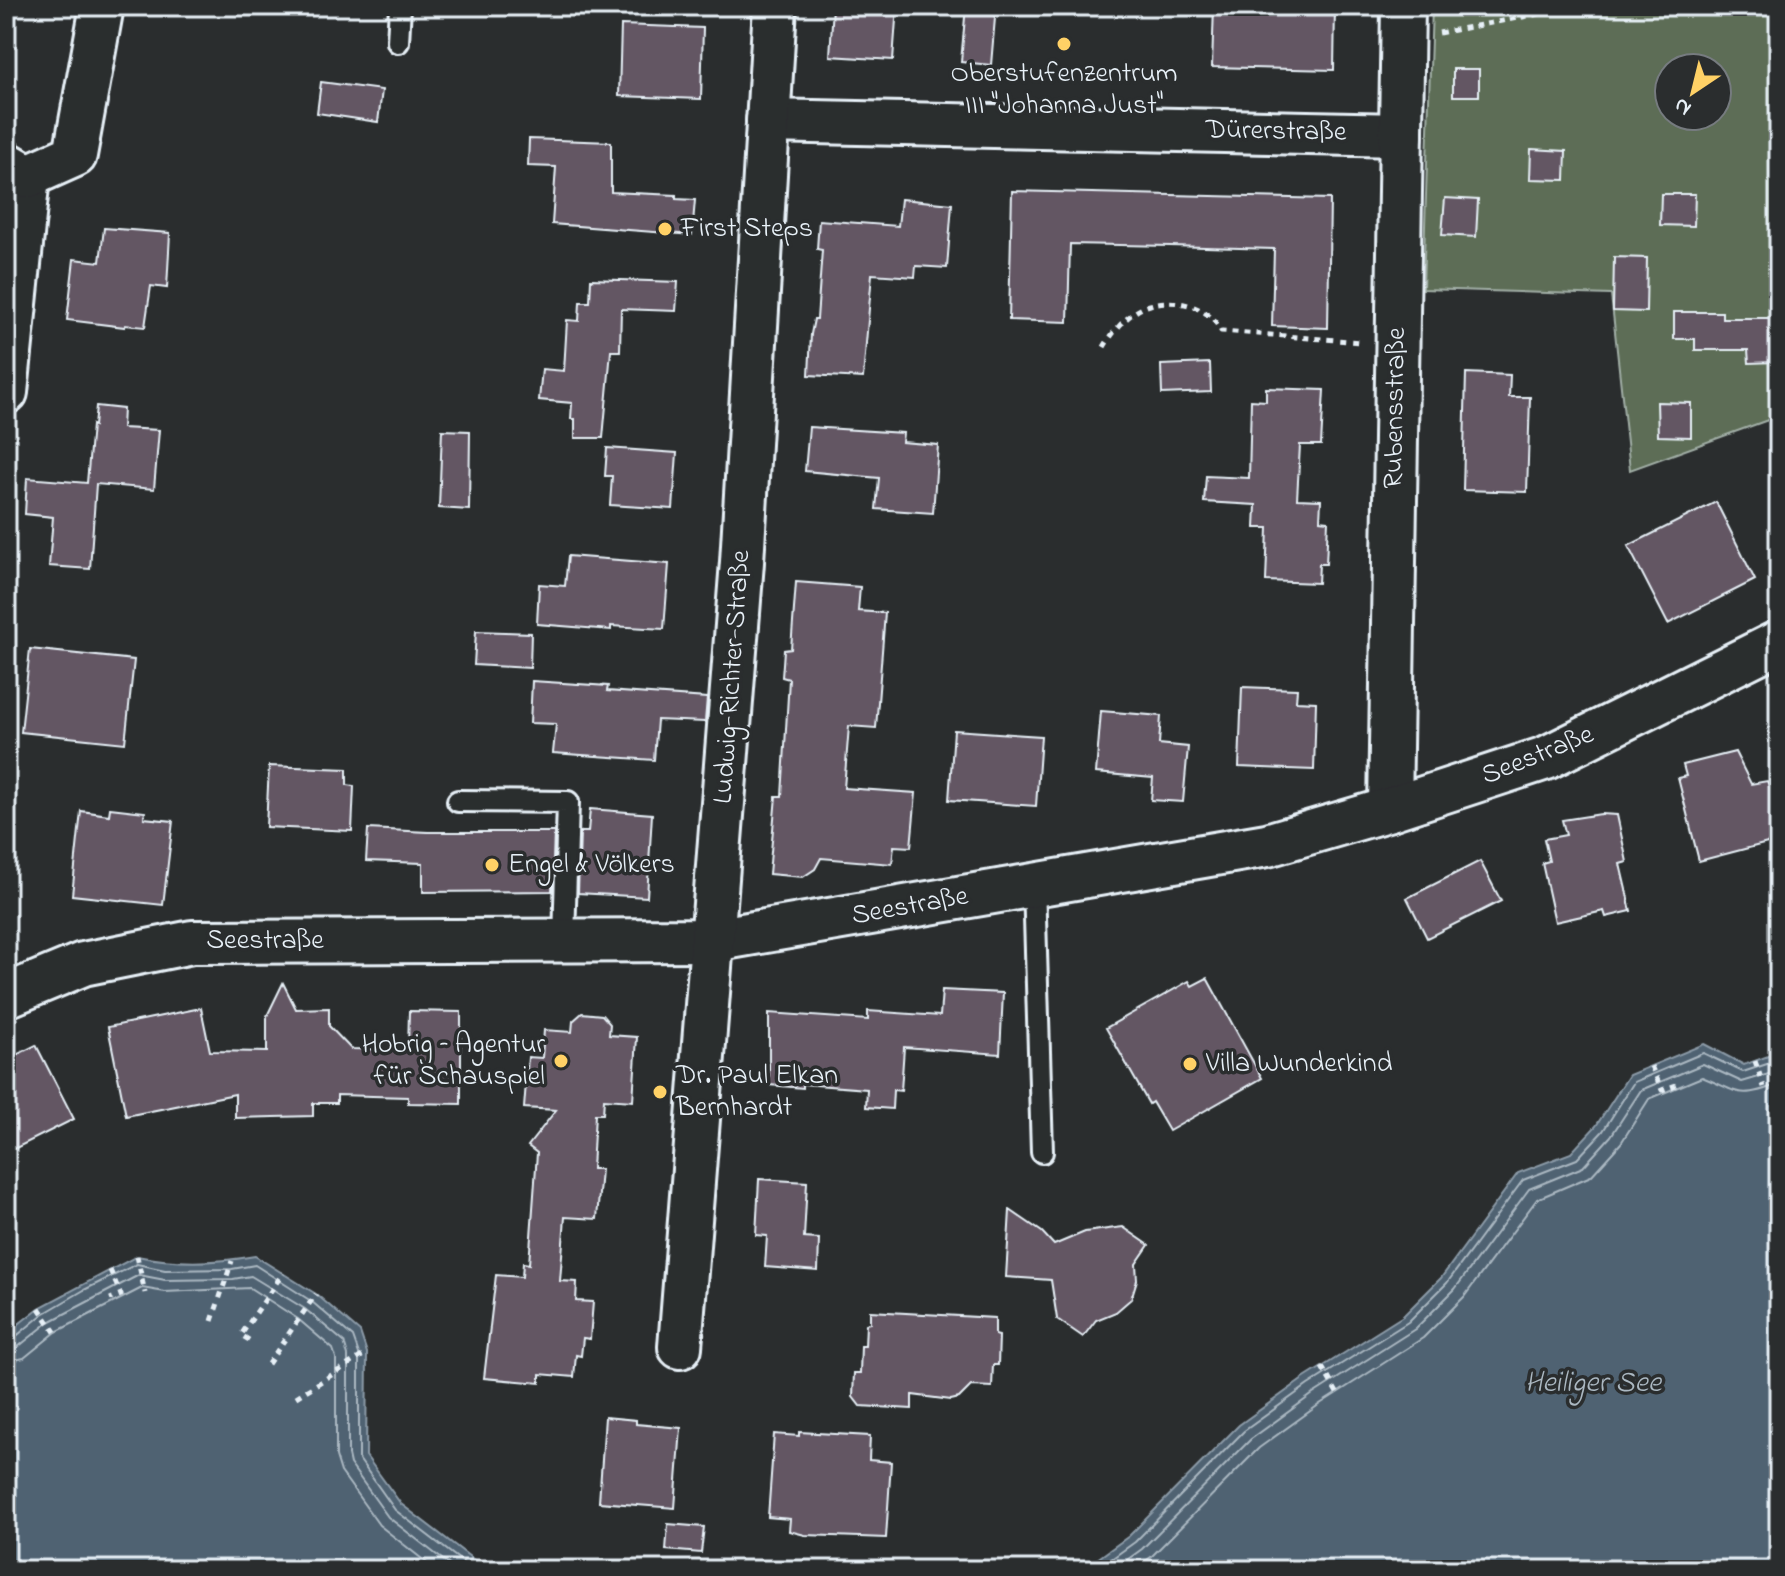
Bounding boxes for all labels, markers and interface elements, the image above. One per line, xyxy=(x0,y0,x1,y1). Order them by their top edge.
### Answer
marker: Oberstufenzentrum III "Johanna Just" xyxy=(1055,35,1073,53)
north arrow xyxy=(1653,52,1733,132)
place label: Oberstufenzentrum III "Johanna Just" xyxy=(950,54,1178,127)
text: N xyxy=(1668,89,1699,123)
street label: Dürerstraße xyxy=(1204,110,1347,154)
place label: First Steps xyxy=(680,209,813,250)
marker: First Steps xyxy=(656,220,674,238)
street label: Rubensstraße xyxy=(1374,326,1418,489)
street label: Ludwig-Richter-Straße xyxy=(704,548,762,805)
street label: Seestraße xyxy=(1476,715,1601,797)
place label: Engel & Völkers xyxy=(508,845,675,886)
marker: Engel & Völkers xyxy=(483,856,501,874)
street label: Seestraße xyxy=(848,877,972,937)
street label: Seestraße xyxy=(206,921,324,962)
place label: Hobrig – Agentur für Schauspiel xyxy=(362,1025,545,1098)
place label: Villa Wunderkind xyxy=(1205,1044,1393,1085)
marker: Hobrig – Agentur für Schauspiel xyxy=(552,1052,570,1070)
marker: Villa Wunderkind xyxy=(1181,1055,1199,1073)
place label: Dr. Paul Elkan Bernhardt xyxy=(675,1056,838,1129)
marker: Dr. Paul Elkan Bernhardt xyxy=(651,1083,669,1101)
water label: Heiliger See xyxy=(1525,1362,1663,1406)

